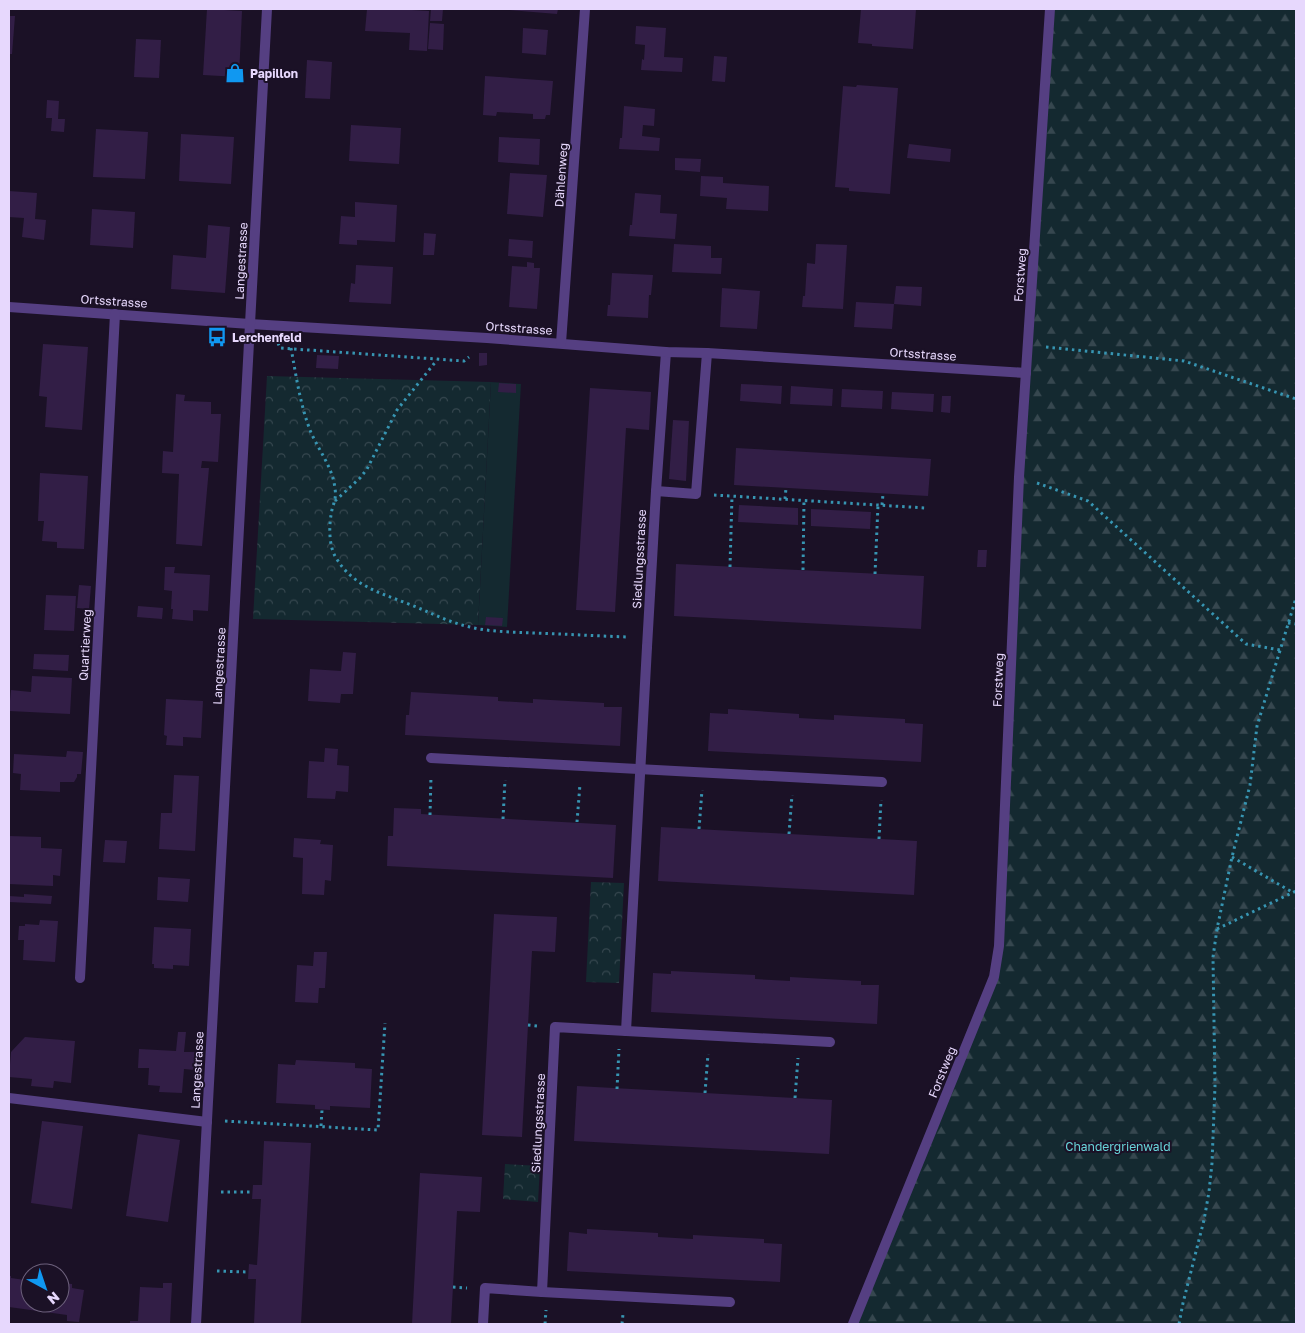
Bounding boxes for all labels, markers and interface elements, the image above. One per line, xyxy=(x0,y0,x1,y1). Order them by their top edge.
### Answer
shop icon: Papillon xyxy=(224,62,246,84)
place label: Papillon xyxy=(250,66,298,81)
street label: Dählenweg xyxy=(551,142,571,208)
street label: Langestrasse xyxy=(231,222,251,300)
street label: Forstweg xyxy=(1011,247,1029,303)
street label: Ortsstrasse xyxy=(80,291,148,311)
street label: Ortsstrasse xyxy=(485,318,553,338)
bus stop icon: Lerchenfeld xyxy=(206,326,228,348)
place label: Lerchenfeld xyxy=(232,330,302,345)
street label: Ortsstrasse xyxy=(889,344,957,364)
street label: Siedlungsstrasse xyxy=(629,509,649,609)
street label: Quartierweg xyxy=(76,609,94,681)
street label: Langestrasse xyxy=(209,627,229,705)
street label: Forstweg xyxy=(990,653,1006,707)
street label: Langestrasse xyxy=(187,1031,207,1109)
street label: Forstweg xyxy=(925,1044,959,1100)
street label: Siedlungsstrasse xyxy=(528,1073,548,1173)
park label: Chandergrienwald xyxy=(1065,1139,1171,1154)
north arrow xyxy=(20,1263,70,1313)
text: N xyxy=(44,1288,63,1308)

